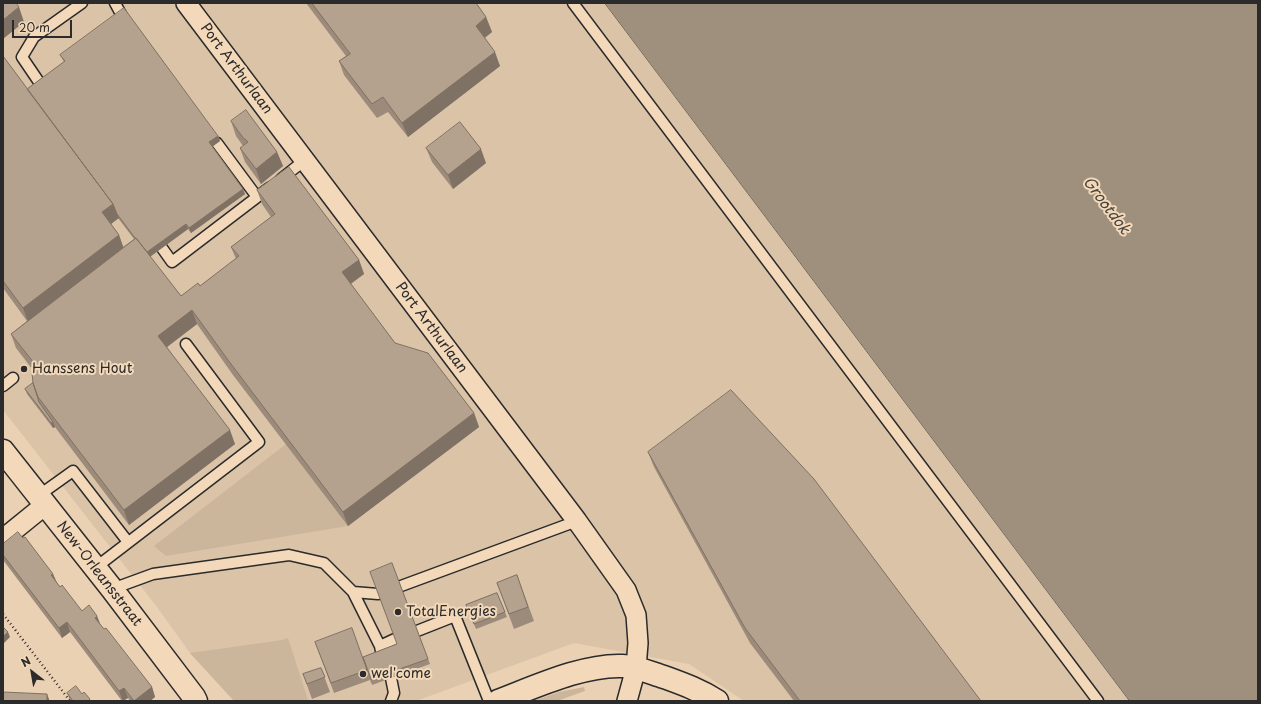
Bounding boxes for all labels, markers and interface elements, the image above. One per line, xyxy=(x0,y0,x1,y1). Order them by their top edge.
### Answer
scale bar xyxy=(14,12,74,38)
text: 20 m xyxy=(19,18,50,36)
street label: Port Arthurlaan xyxy=(197,20,275,118)
water label: Grootdok xyxy=(1079,174,1133,238)
street label: Port Arthurlaan xyxy=(392,279,470,377)
place label: Hanssens Hout xyxy=(32,361,132,377)
marker: Hanssens Hout xyxy=(19,364,29,374)
street label: New-Orleansstraat xyxy=(53,518,145,630)
place label: TotalEnergies xyxy=(406,604,496,620)
marker: TotalEnergies xyxy=(393,607,403,617)
north arrow xyxy=(12,652,52,692)
text: N xyxy=(17,652,34,671)
place label: wel'come xyxy=(371,666,431,682)
marker: wel'come xyxy=(358,669,368,679)

